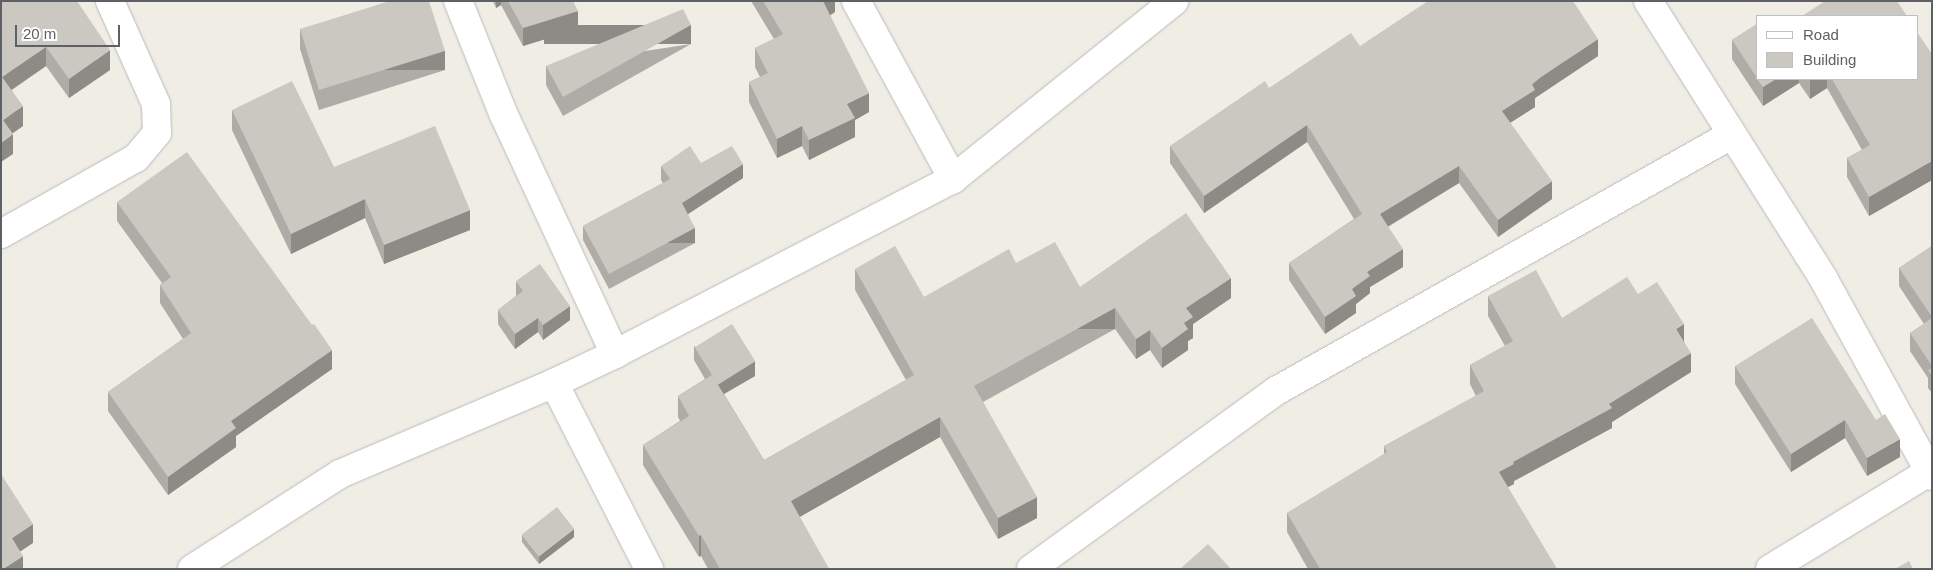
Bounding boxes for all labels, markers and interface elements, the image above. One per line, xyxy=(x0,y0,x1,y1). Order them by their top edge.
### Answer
scale bar xyxy=(18,15,122,47)
legend xyxy=(1756,15,1918,80)
text: 20 m xyxy=(23,25,56,42)
text: Road xyxy=(1803,26,1839,43)
text: Building xyxy=(1803,51,1856,68)

